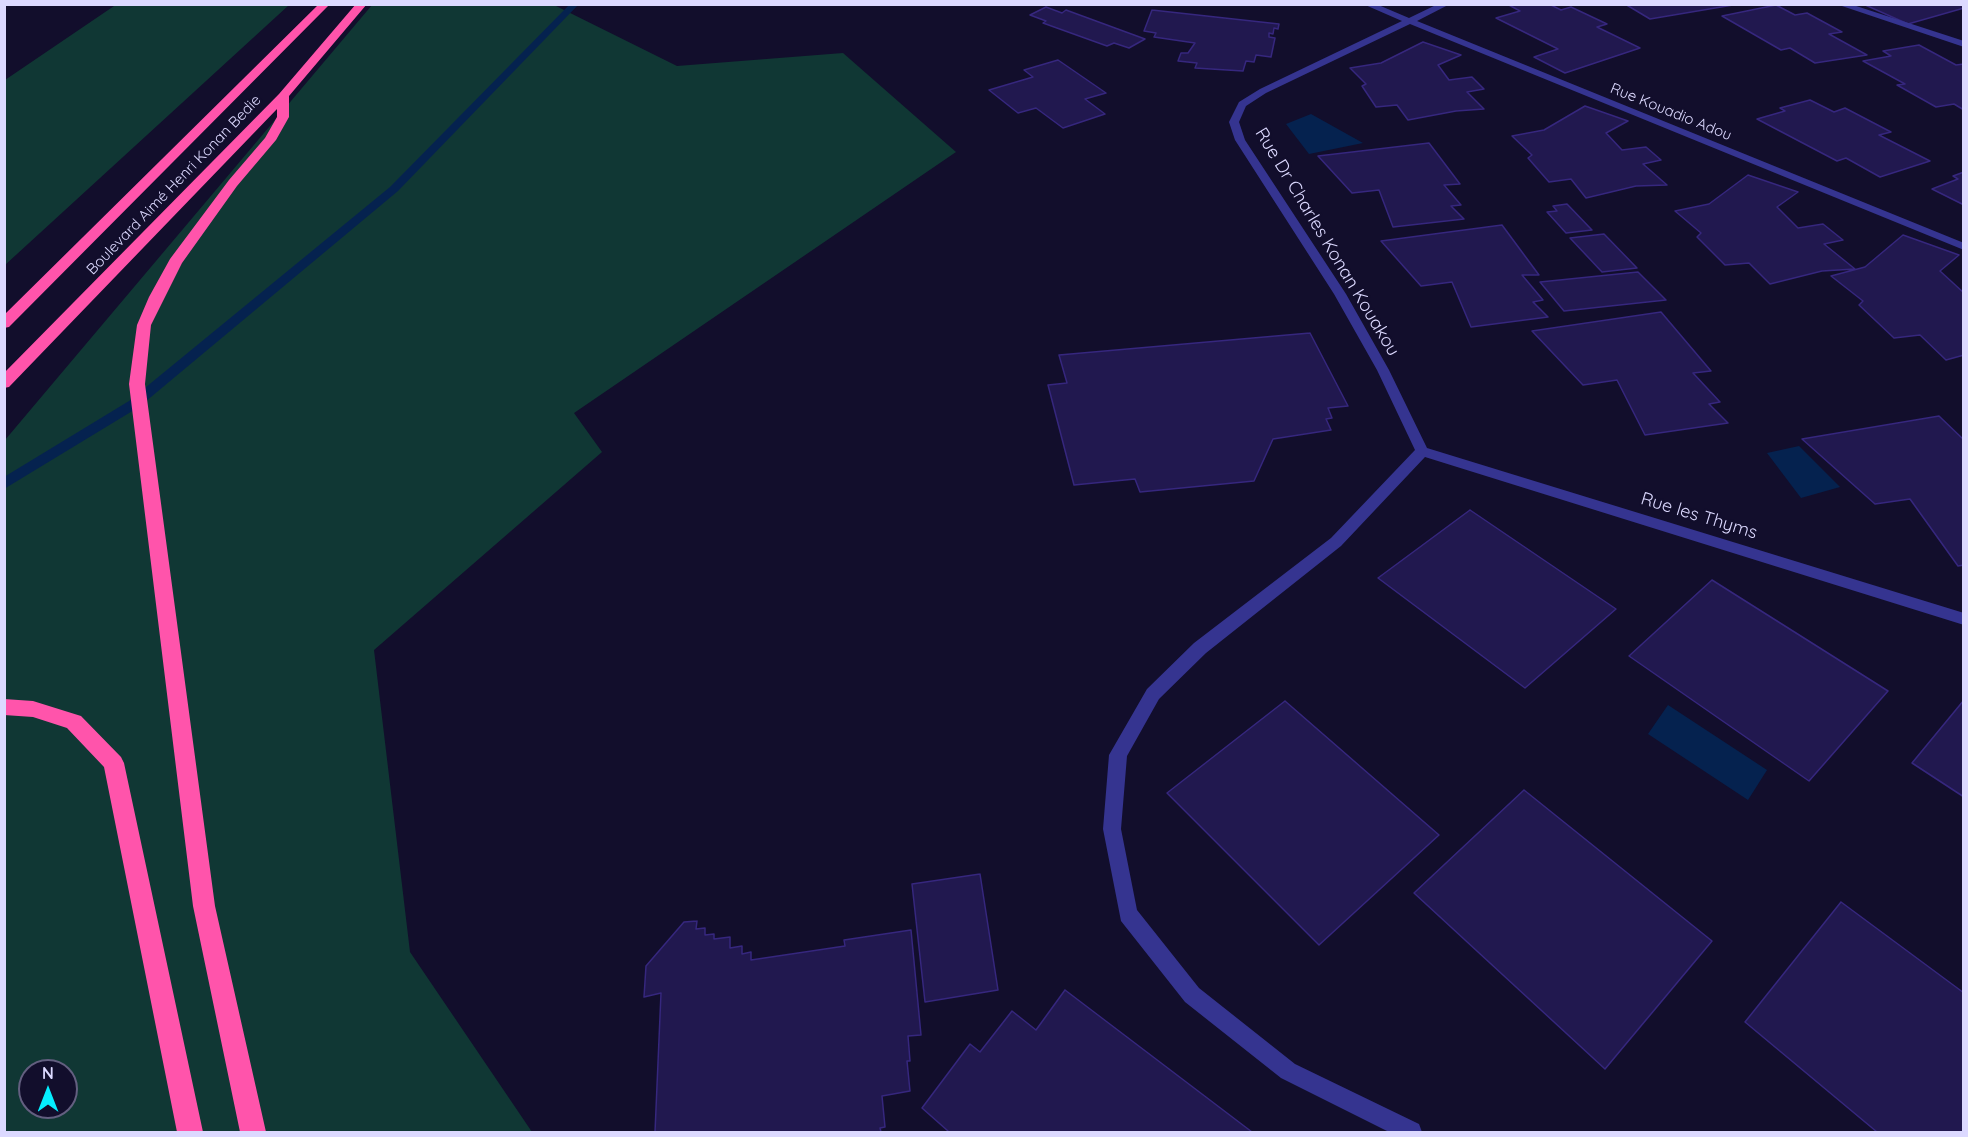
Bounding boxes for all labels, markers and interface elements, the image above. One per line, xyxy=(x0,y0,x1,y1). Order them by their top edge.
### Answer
street label: Rue Kouadio Adou xyxy=(1608,79,1734,145)
street label: Boulevard Aimé Henri Konan Bedie xyxy=(83,91,265,279)
street label: Rue Dr Charles Konan Kouakou xyxy=(1250,124,1404,360)
street label: Rue les Thyms xyxy=(1638,488,1760,544)
north arrow xyxy=(18,1059,78,1119)
text: N xyxy=(42,1063,54,1083)

